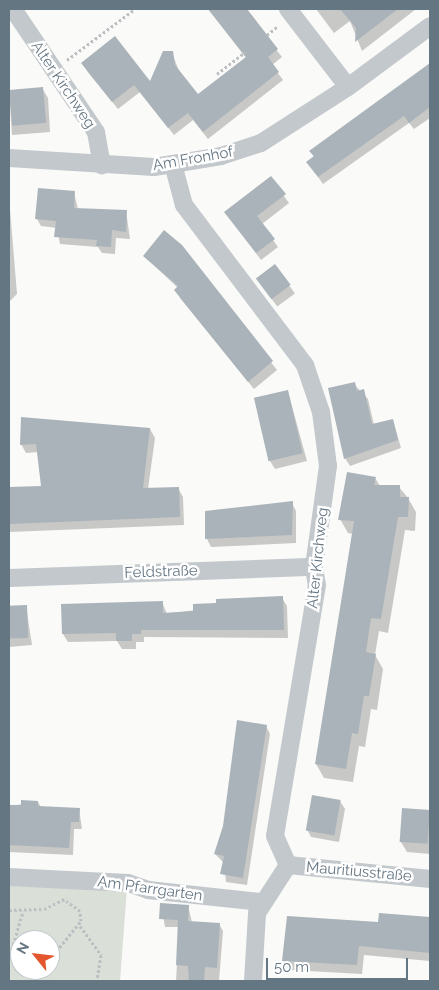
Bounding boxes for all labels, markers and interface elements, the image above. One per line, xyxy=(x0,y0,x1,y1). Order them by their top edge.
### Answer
street label: Alter Kirchweg xyxy=(27,38,99,132)
street label: Am Fronhof xyxy=(151,143,235,175)
street label: Alter Kirchweg xyxy=(304,506,332,610)
street label: Feldstraße xyxy=(124,562,198,582)
street label: Mauritiusstraße xyxy=(305,858,413,886)
street label: Am Pfarrgarten xyxy=(96,873,204,905)
north arrow xyxy=(10,930,60,980)
text: N xyxy=(13,940,32,957)
scale bar xyxy=(269,948,412,980)
text: 50 m xyxy=(274,958,309,976)

